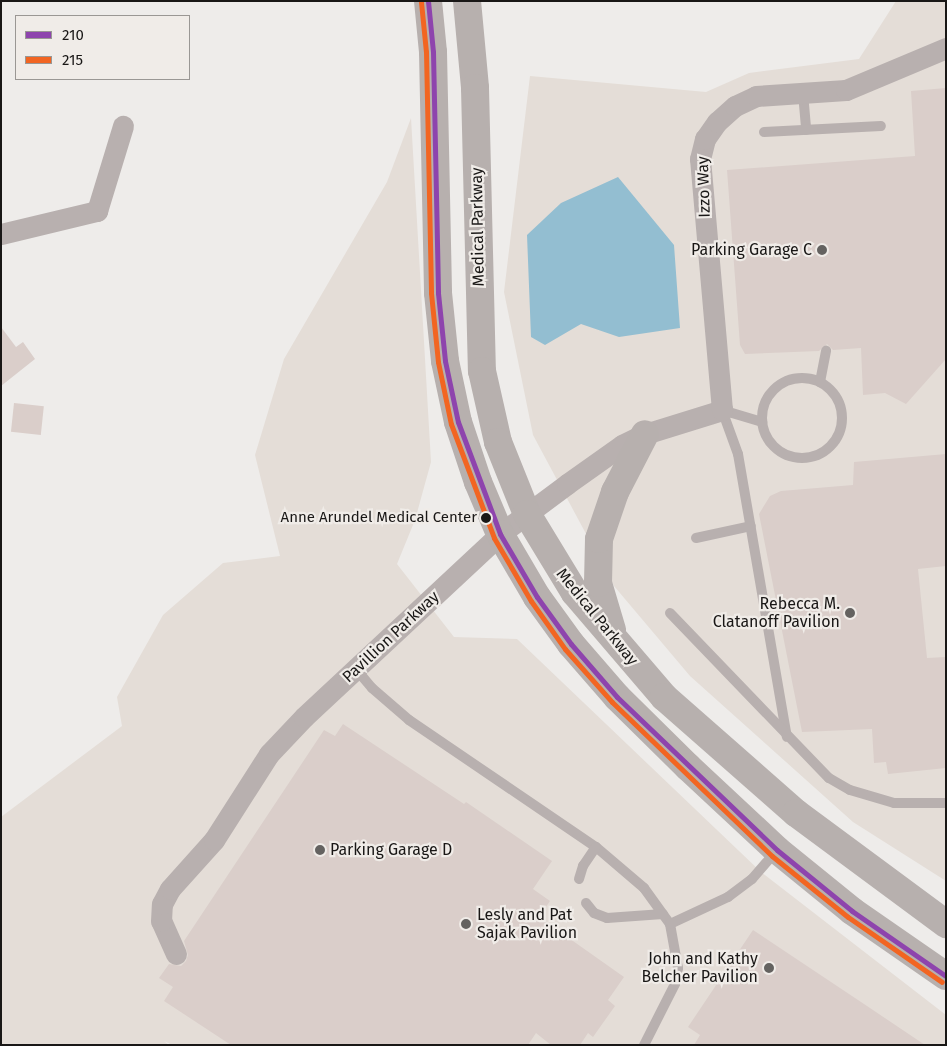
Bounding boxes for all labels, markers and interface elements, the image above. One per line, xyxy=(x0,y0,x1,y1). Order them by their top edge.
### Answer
legend xyxy=(15,15,190,80)
text: 210 xyxy=(62,26,84,44)
text: 215 xyxy=(62,51,83,69)
street label: Izzo Way xyxy=(693,156,715,218)
street label: Medical Parkway xyxy=(467,167,489,287)
place label: Parking Garage C xyxy=(691,240,812,260)
marker: Parking Garage C xyxy=(816,244,828,256)
place label: Anne Arundel Medical Center xyxy=(281,509,477,527)
marker: Anne Arundel Medical Center xyxy=(481,513,491,523)
street label: Medical Parkway xyxy=(552,565,642,669)
street label: Pavillion Parkway xyxy=(339,587,443,687)
place label: Rebecca M. Clatanoff Pavilion xyxy=(713,594,840,632)
marker: Rebecca M. Clatanoff Pavilion xyxy=(844,607,856,619)
place label: Parking Garage D xyxy=(330,840,452,860)
marker: Parking Garage D xyxy=(314,844,326,856)
place label: Lesly and Pat Sajak Pavilion xyxy=(477,905,577,943)
marker: Lesly and Pat Sajak Pavilion xyxy=(459,917,473,931)
place label: John and Kathy Belcher Pavilion xyxy=(642,949,758,987)
marker: John and Kathy Belcher Pavilion xyxy=(762,961,776,975)

